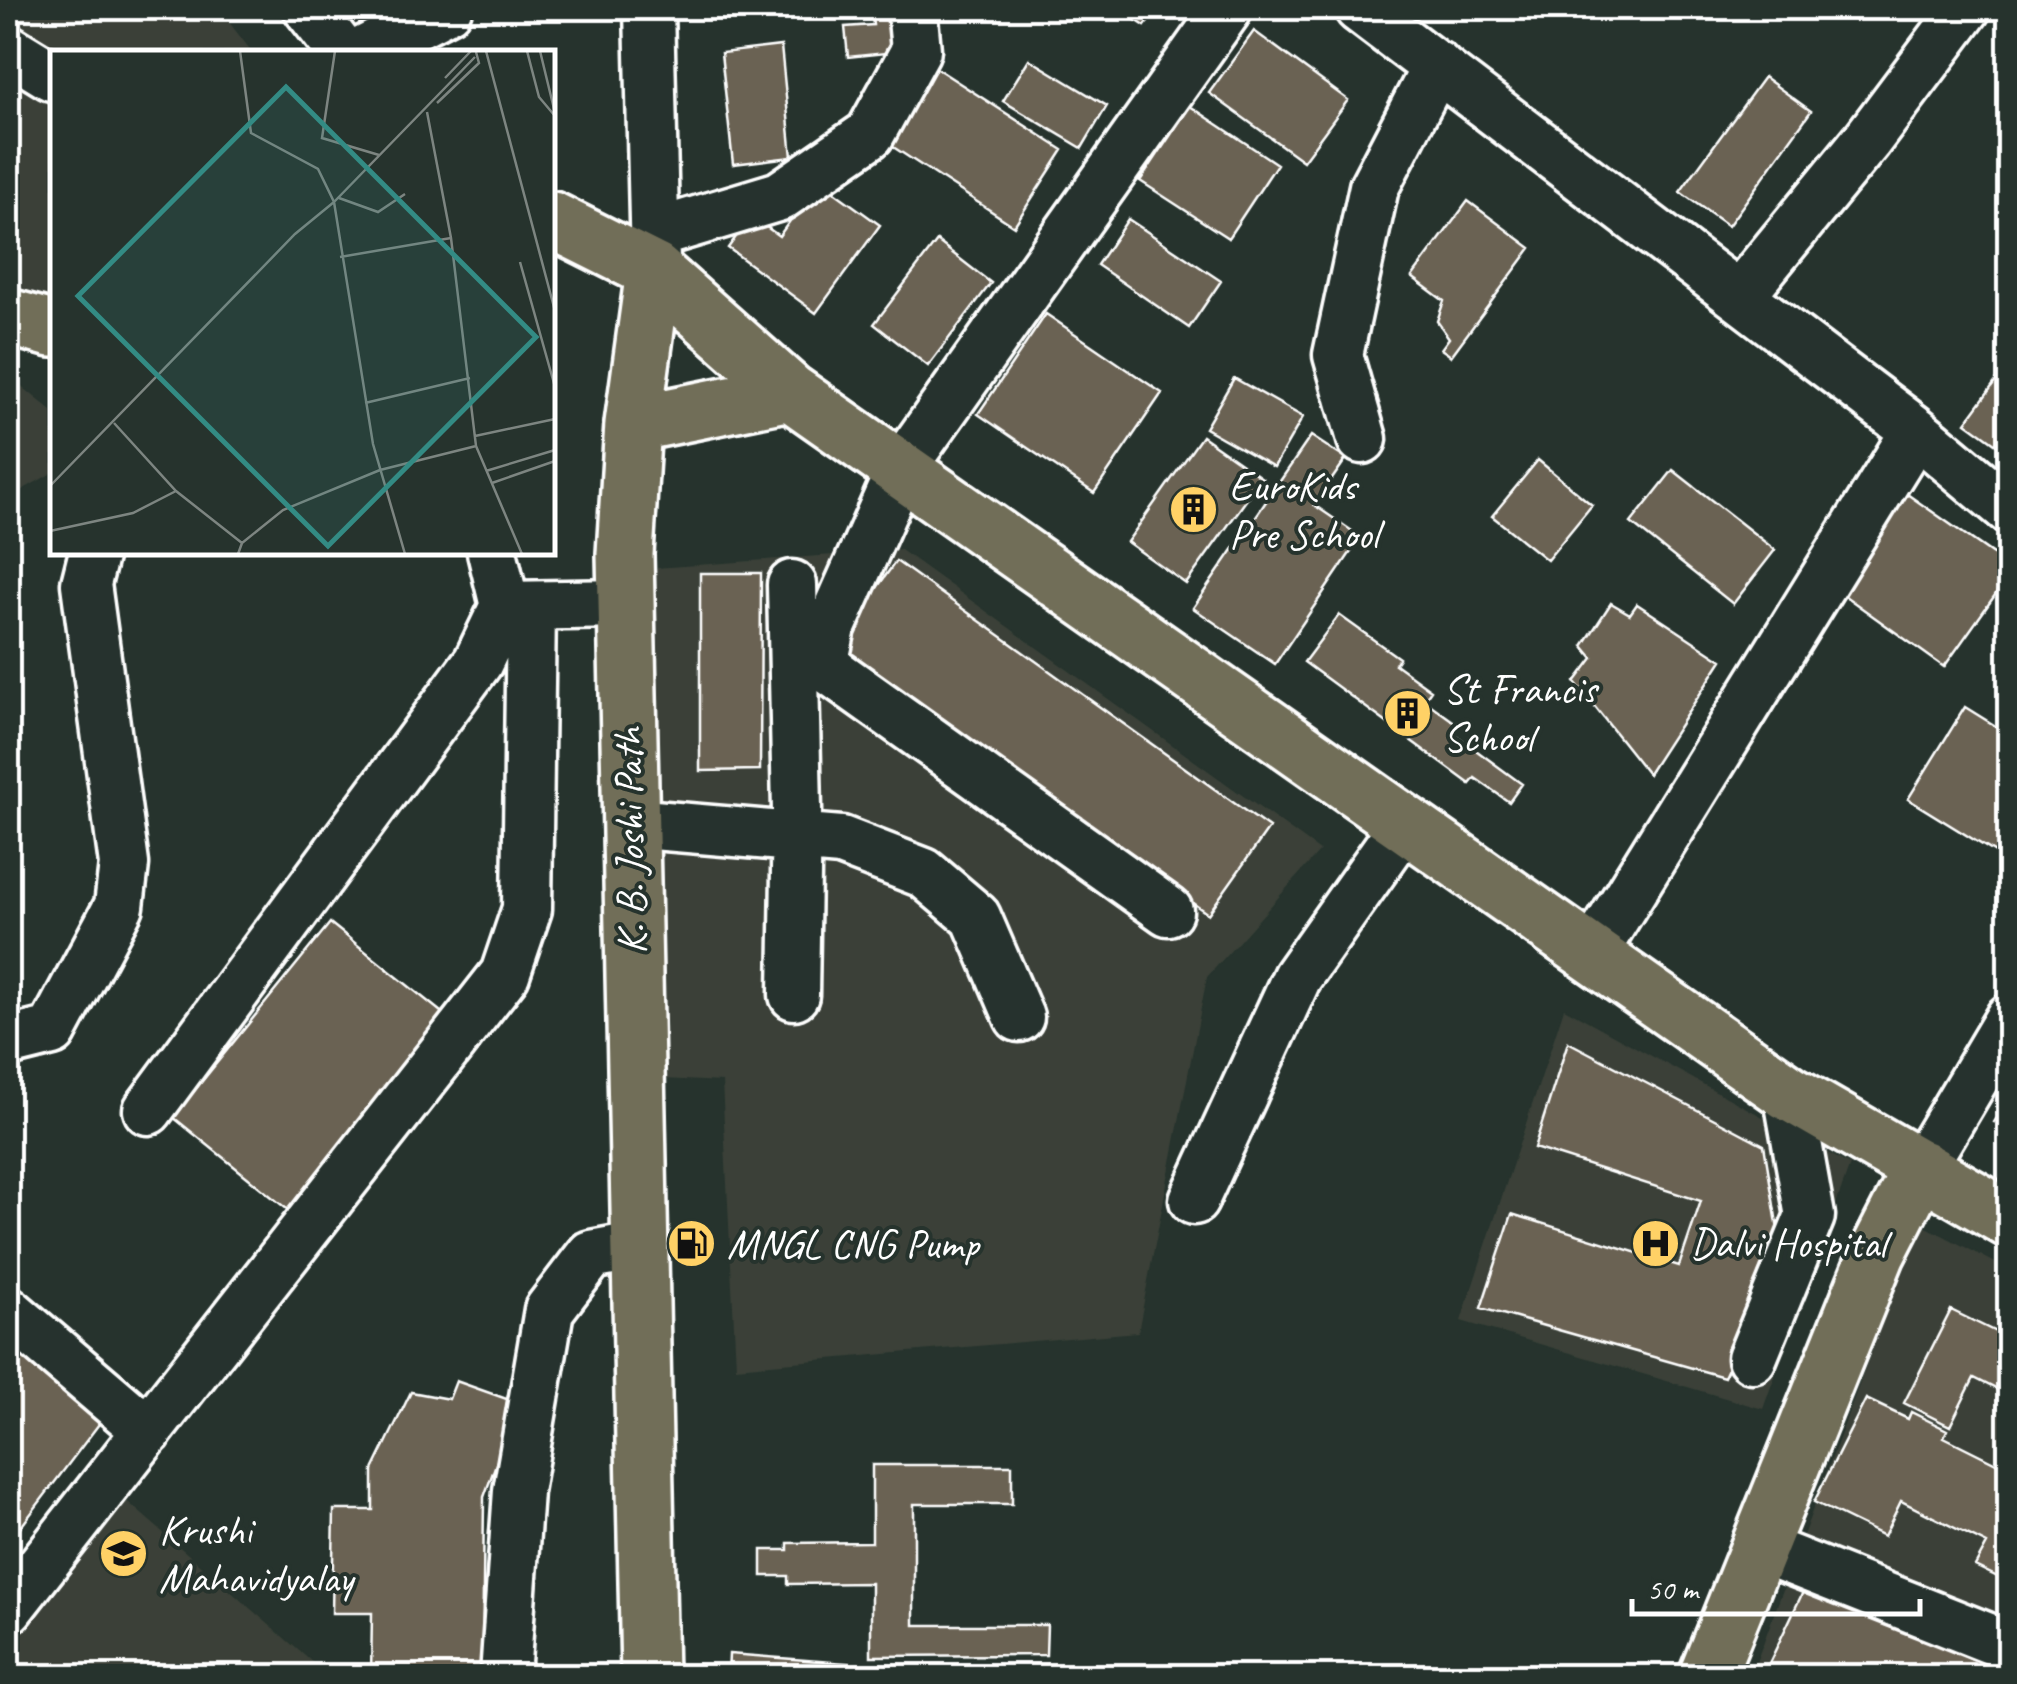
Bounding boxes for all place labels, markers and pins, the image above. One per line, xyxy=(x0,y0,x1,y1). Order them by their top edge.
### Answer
place label: EuroKids Pre School xyxy=(1229,460,1385,561)
building icon: EuroKids Pre School xyxy=(1168,484,1220,536)
place label: St Francis School xyxy=(1443,663,1600,764)
building icon: St Francis School xyxy=(1382,687,1434,739)
hospital icon: Dalvi Hospital xyxy=(1629,1217,1681,1269)
place label: Dalvi Hospital xyxy=(1690,1217,1893,1270)
fuel station icon: MNGL CNG Pump xyxy=(666,1218,718,1270)
place label: MNGL CNG Pump xyxy=(727,1218,981,1271)
place label: Krushi Mahavidyalay xyxy=(159,1504,356,1605)
school or university icon: Krushi Mahavidyalay xyxy=(98,1528,150,1580)

